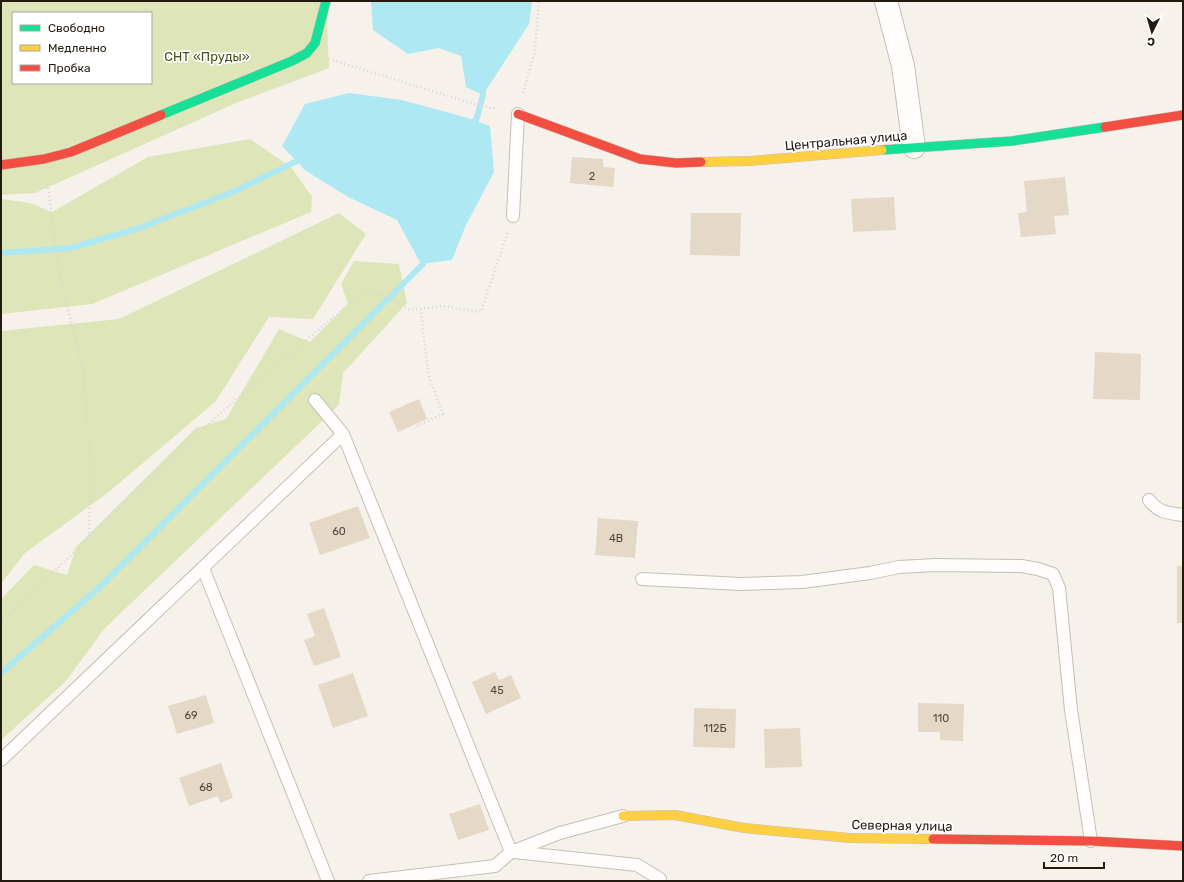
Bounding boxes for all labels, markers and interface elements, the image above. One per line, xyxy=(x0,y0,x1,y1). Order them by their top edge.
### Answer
legend xyxy=(12,12,152,84)
north arrow xyxy=(1132,12,1172,52)
text: Свободно xyxy=(48,21,105,35)
text: С xyxy=(1146,35,1156,48)
text: Медленно xyxy=(48,41,107,55)
park label: СНТ «Пруды» xyxy=(164,49,250,64)
text: Пробка xyxy=(48,61,91,75)
street label: Центральная улица xyxy=(784,128,908,153)
house number: 2 xyxy=(589,170,595,183)
house number: 60 xyxy=(332,525,346,538)
house number: 4В xyxy=(609,532,623,545)
house number: 45 xyxy=(490,684,504,697)
house number: 69 xyxy=(184,709,198,722)
house number: 110 xyxy=(933,712,949,725)
house number: 112Б xyxy=(704,722,726,735)
house number: 68 xyxy=(199,781,213,794)
street label: Северная улица xyxy=(851,817,953,834)
scale bar xyxy=(1044,844,1104,870)
text: 20 m xyxy=(1050,851,1078,865)

